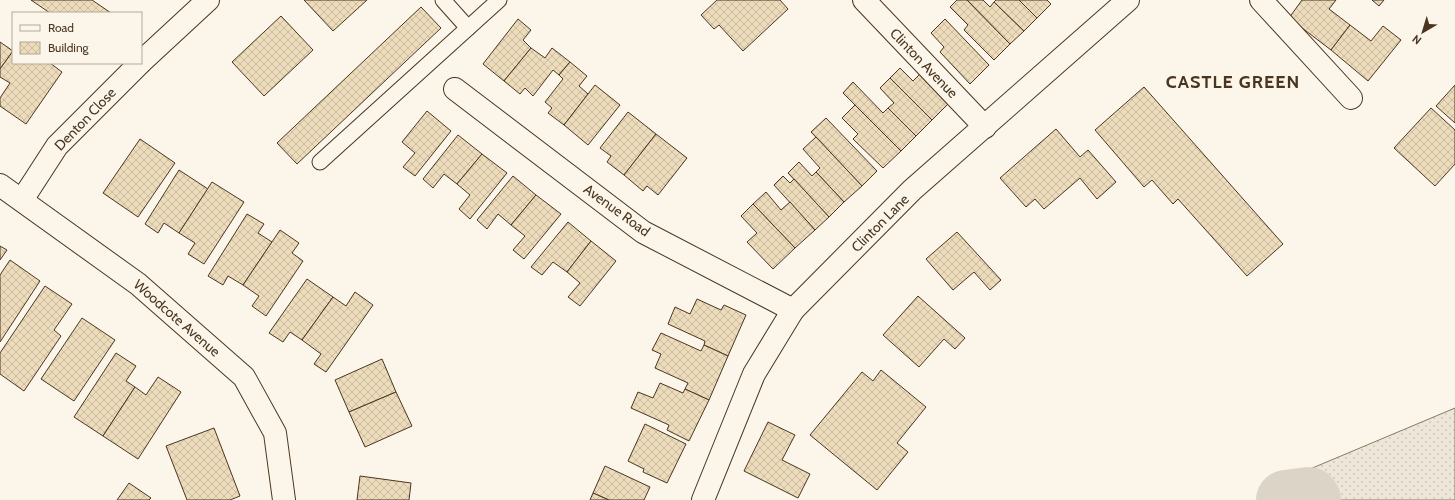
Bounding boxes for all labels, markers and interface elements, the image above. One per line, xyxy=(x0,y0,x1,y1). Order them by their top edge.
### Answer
legend xyxy=(12,12,142,64)
north arrow xyxy=(1403,12,1443,52)
text: Road xyxy=(48,20,74,35)
street label: Clinton Avenue xyxy=(886,24,962,102)
text: N xyxy=(1409,32,1424,48)
text: Building xyxy=(48,40,90,55)
district label: CASTLE GREEN xyxy=(1166,71,1300,93)
street label: Denton Close xyxy=(50,84,120,154)
street label: Avenue Road xyxy=(580,180,654,240)
street label: Clinton Lane xyxy=(847,190,913,256)
street label: Woodcote Avenue xyxy=(130,275,224,361)

